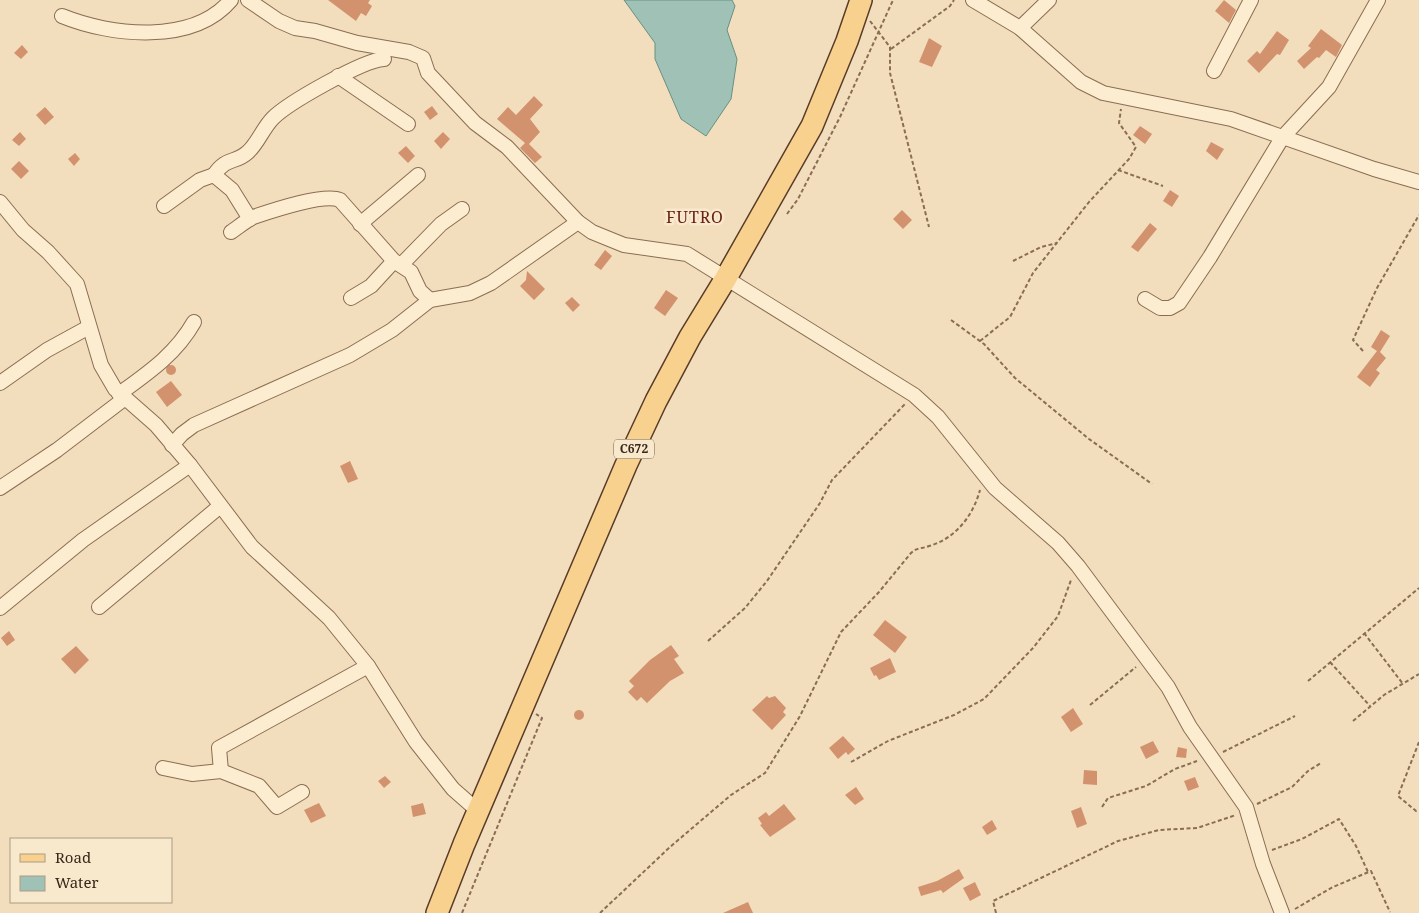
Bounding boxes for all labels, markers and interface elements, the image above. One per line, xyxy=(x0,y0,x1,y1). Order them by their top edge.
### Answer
district label: FUTRO xyxy=(666,206,724,228)
road number: C672 xyxy=(614,439,654,458)
legend xyxy=(10,838,172,903)
text: Road xyxy=(55,847,91,867)
text: Water xyxy=(55,872,98,892)

